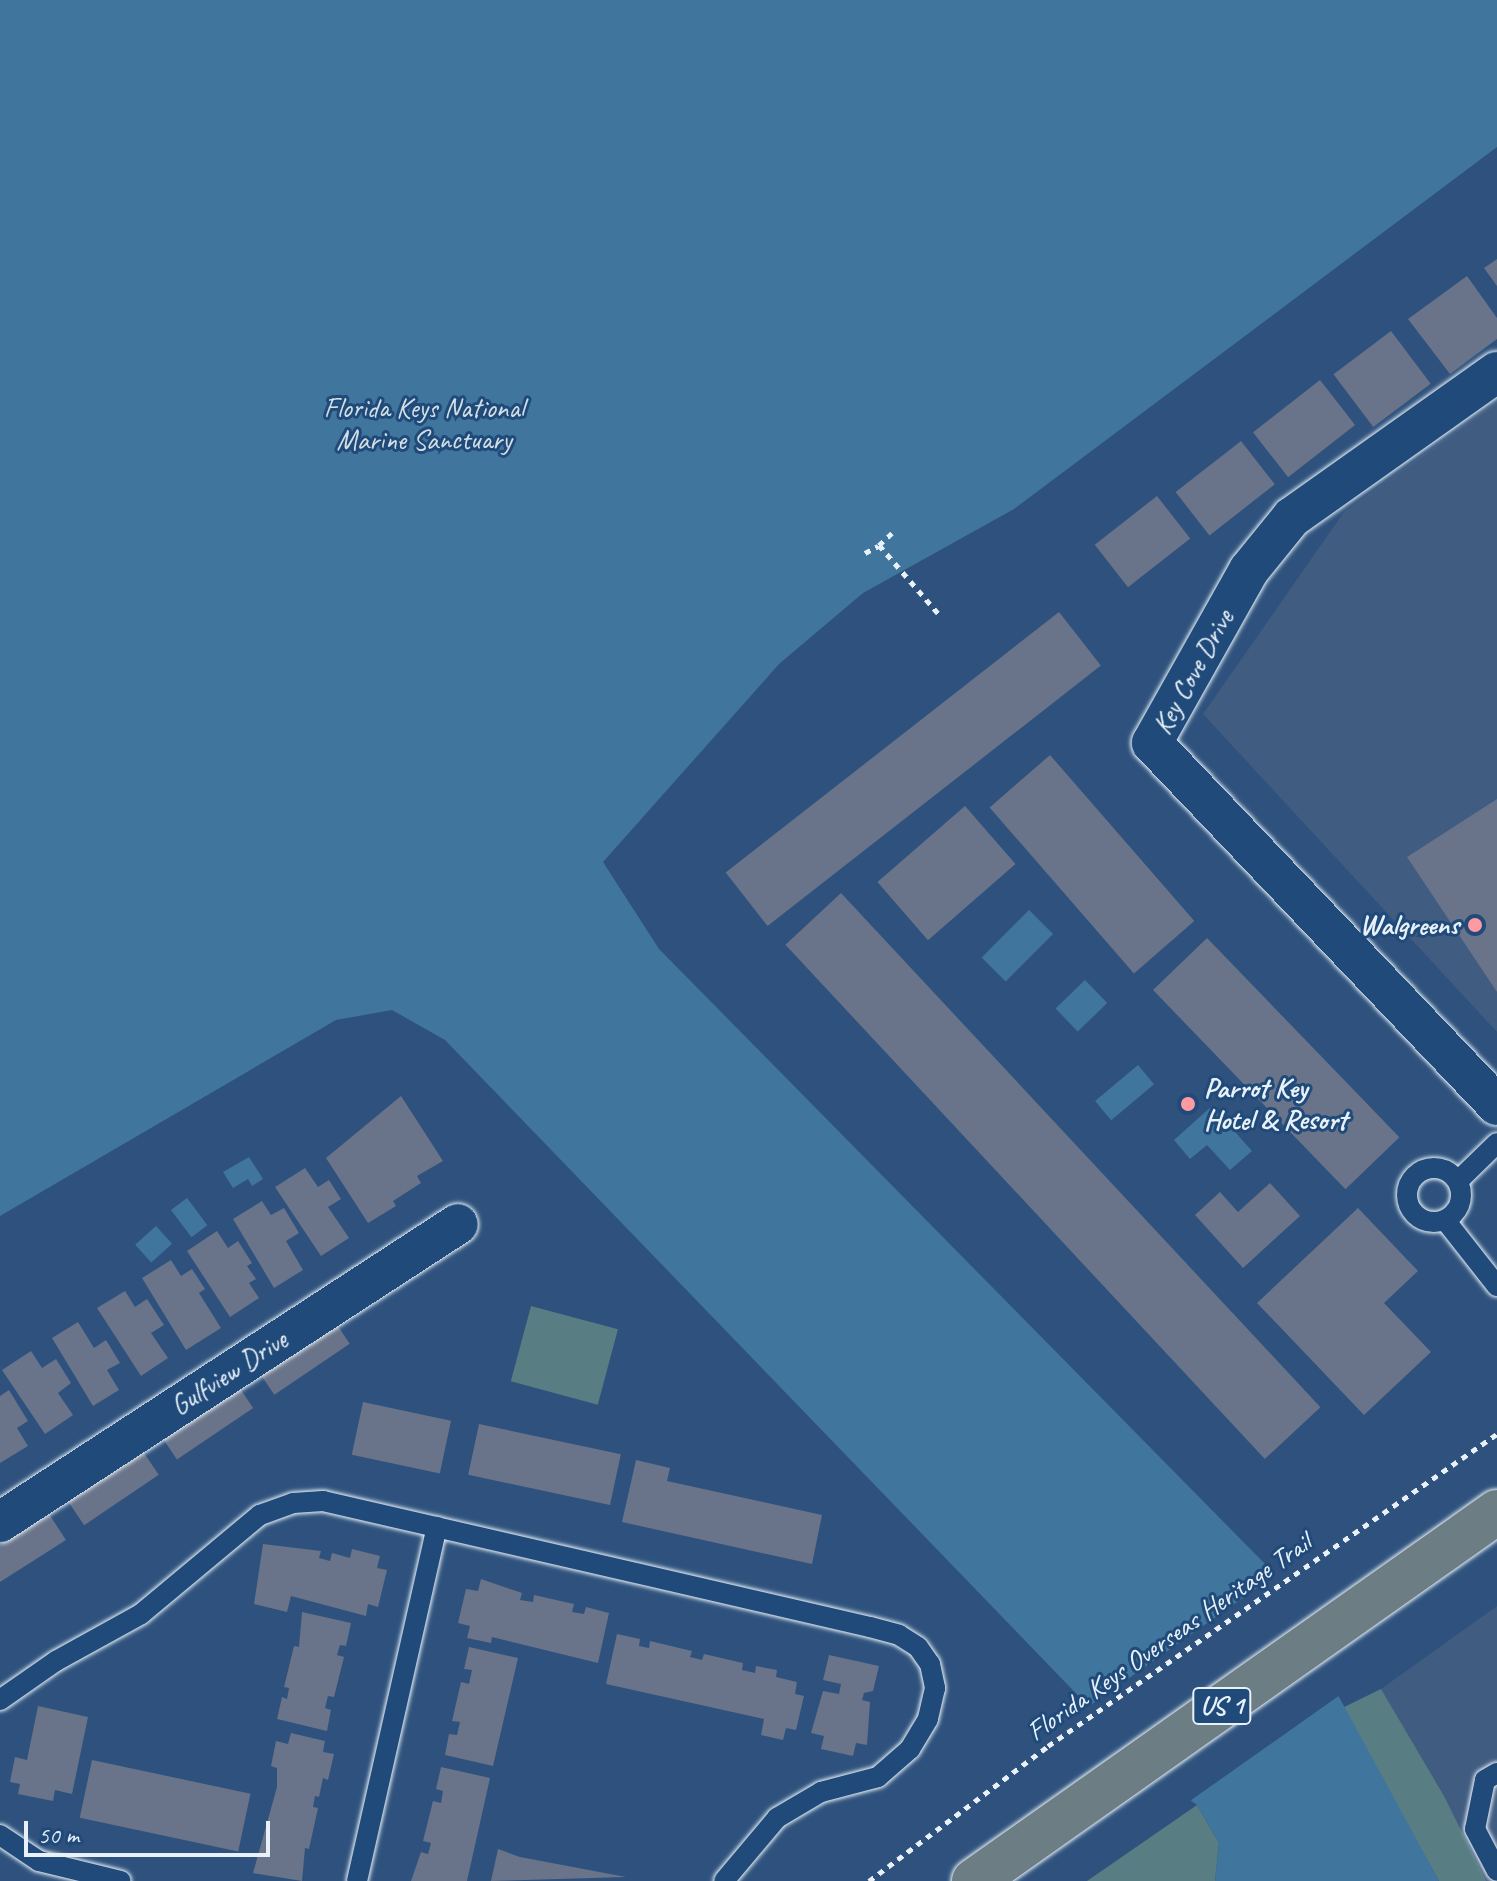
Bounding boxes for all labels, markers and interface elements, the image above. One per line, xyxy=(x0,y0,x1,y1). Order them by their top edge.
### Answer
park label: Florida Keys National Marine Sanctuary xyxy=(322,391,526,457)
street label: Key Cove Drive xyxy=(1145,604,1241,740)
place label: Walgreens xyxy=(1360,908,1459,942)
marker: Walgreens xyxy=(1466,916,1484,934)
place label: Parrot Key Hotel & Resort xyxy=(1204,1071,1347,1137)
marker: Parrot Key Hotel & Resort xyxy=(1179,1095,1197,1113)
street label: Gulfview Drive xyxy=(164,1323,294,1423)
street label: Florida Keys Overseas Heritage Trail xyxy=(1020,1526,1318,1748)
road number: US 1 xyxy=(1192,1684,1252,1728)
scale bar xyxy=(28,1805,274,1855)
text: 50 m xyxy=(38,1820,79,1850)

